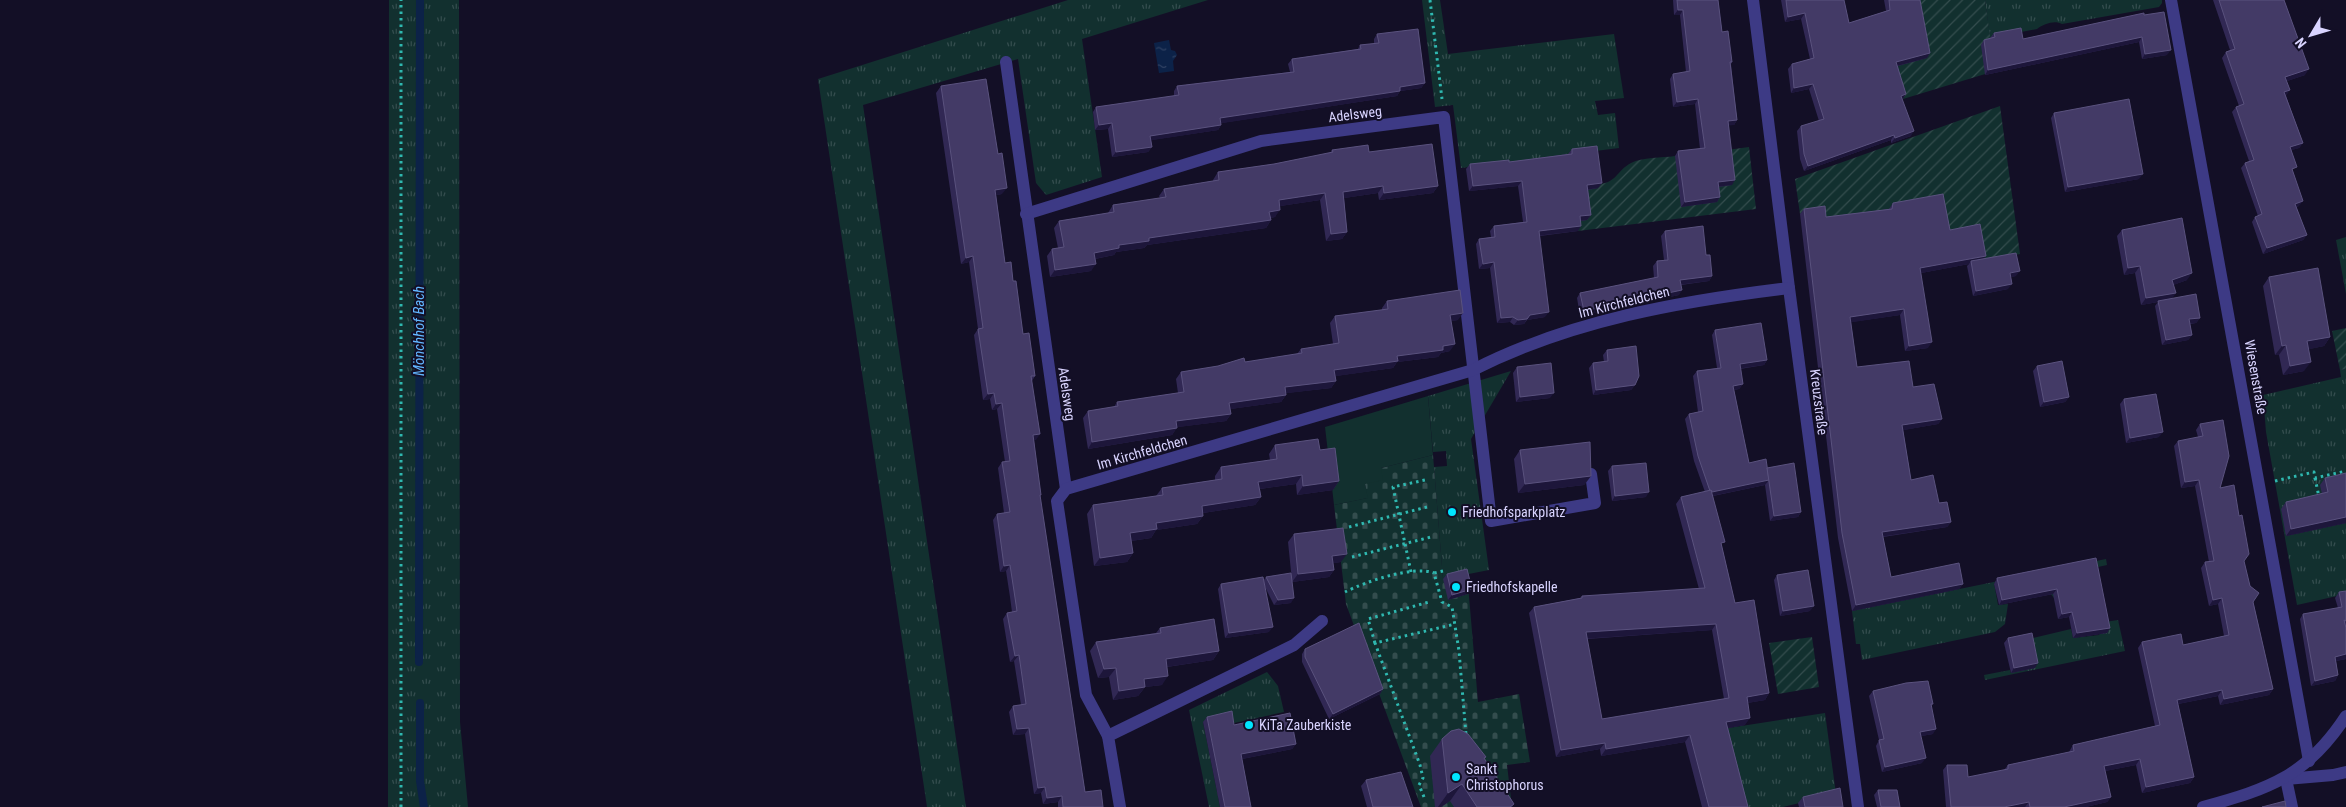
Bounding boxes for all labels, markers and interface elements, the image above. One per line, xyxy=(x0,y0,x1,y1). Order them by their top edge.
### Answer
north arrow xyxy=(2286,10,2336,60)
text: N xyxy=(2292,35,2310,51)
street label: Adelsweg xyxy=(1327,103,1383,125)
street label: Im Kirchfeldchen xyxy=(1577,283,1671,321)
water label: Mönchhof Bach xyxy=(410,286,428,376)
street label: Wiesenstraße xyxy=(2242,339,2270,416)
street label: Adelsweg xyxy=(1055,366,1079,422)
street label: Kreuzstraße xyxy=(1807,368,1831,436)
street label: Im Kirchfeldchen xyxy=(1095,431,1189,473)
place label: Friedhofsparkplatz xyxy=(1462,504,1565,520)
marker: Friedhofsparkplatz xyxy=(1446,506,1458,518)
place label: Friedhofskapelle xyxy=(1466,579,1558,595)
marker: Friedhofskapelle xyxy=(1450,581,1462,593)
place label: KiTa Zauberkiste xyxy=(1259,717,1352,733)
marker: KiTa Zauberkiste xyxy=(1243,719,1255,731)
place label: Sankt Christophorus xyxy=(1466,761,1544,793)
marker: Sankt Christophorus xyxy=(1450,771,1462,783)

